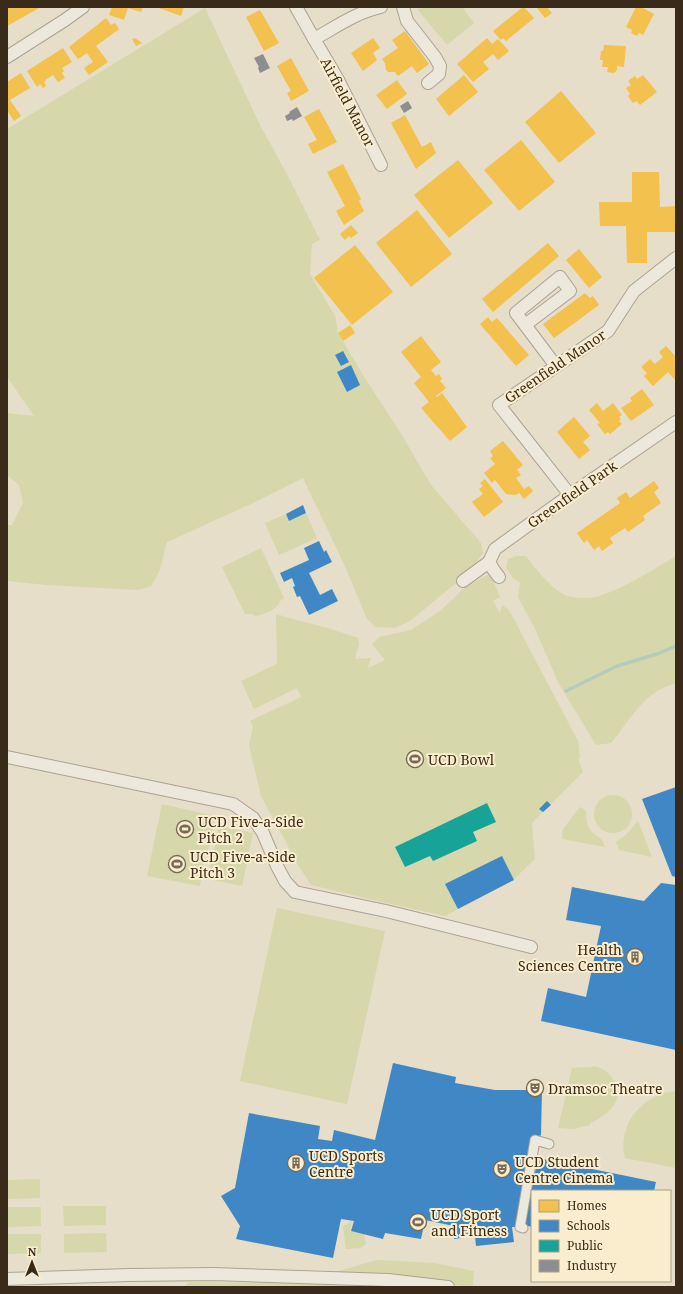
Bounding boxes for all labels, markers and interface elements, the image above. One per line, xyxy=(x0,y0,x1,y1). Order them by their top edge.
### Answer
street label: Airfield Manor xyxy=(316,54,380,151)
street label: Greenfield Manor xyxy=(500,325,610,407)
street label: Greenfield Park xyxy=(524,456,621,532)
sports icon: UCD Bowl xyxy=(405,749,425,769)
place label: UCD Bowl xyxy=(428,750,495,769)
place label: UCD Five-a-Side Pitch 2 xyxy=(198,812,304,847)
sports icon: UCD Five-a-Side Pitch 2 xyxy=(175,819,195,839)
place label: UCD Five-a-Side Pitch 3 xyxy=(190,847,296,882)
sports icon: UCD Five-a-Side Pitch 3 xyxy=(167,854,187,874)
place label: Health Sciences Centre xyxy=(518,940,622,975)
building icon: Health Sciences Centre xyxy=(625,947,645,967)
theatre icon: Dramsoc Theatre xyxy=(525,1078,545,1098)
place label: Dramsoc Theatre xyxy=(548,1079,662,1098)
place label: UCD Sports Centre xyxy=(309,1146,384,1181)
place label: UCD Student Centre Cinema xyxy=(515,1152,614,1187)
building icon: UCD Sports Centre xyxy=(286,1153,306,1173)
theatre icon: UCD Student Centre Cinema xyxy=(492,1159,512,1179)
legend xyxy=(531,1190,671,1282)
text: Homes xyxy=(567,1197,607,1214)
place label: UCD Sport and Fitness xyxy=(431,1205,507,1240)
sports icon: UCD Sport and Fitness xyxy=(408,1212,428,1232)
text: Schools xyxy=(567,1217,610,1234)
text: Public xyxy=(567,1237,603,1254)
north arrow xyxy=(12,1242,52,1282)
text: N xyxy=(28,1244,37,1259)
text: Industry xyxy=(567,1257,616,1274)

